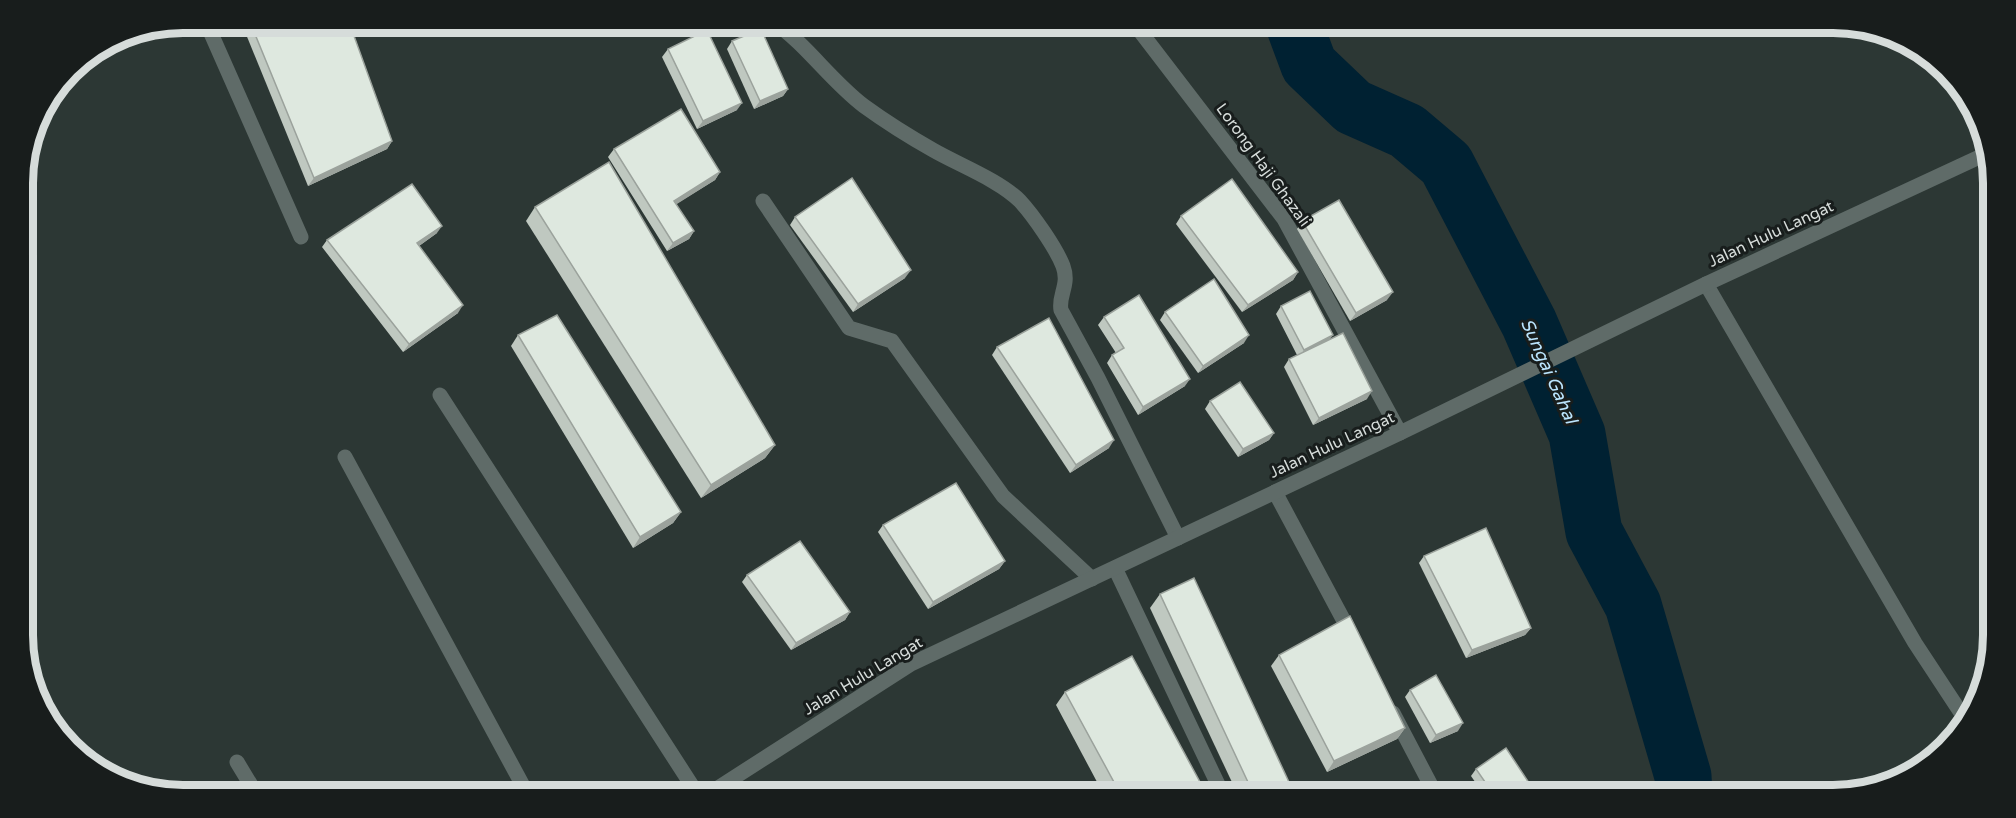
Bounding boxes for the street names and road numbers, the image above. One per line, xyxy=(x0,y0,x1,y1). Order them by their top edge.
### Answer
street label: Lorong Haji Ghazali xyxy=(1212,99,1314,231)
street label: Jalan Hulu Langat xyxy=(1705,196,1837,272)
street label: Jalan Hulu Langat xyxy=(1266,407,1398,483)
street label: Jalan Hulu Langat xyxy=(800,632,926,720)

